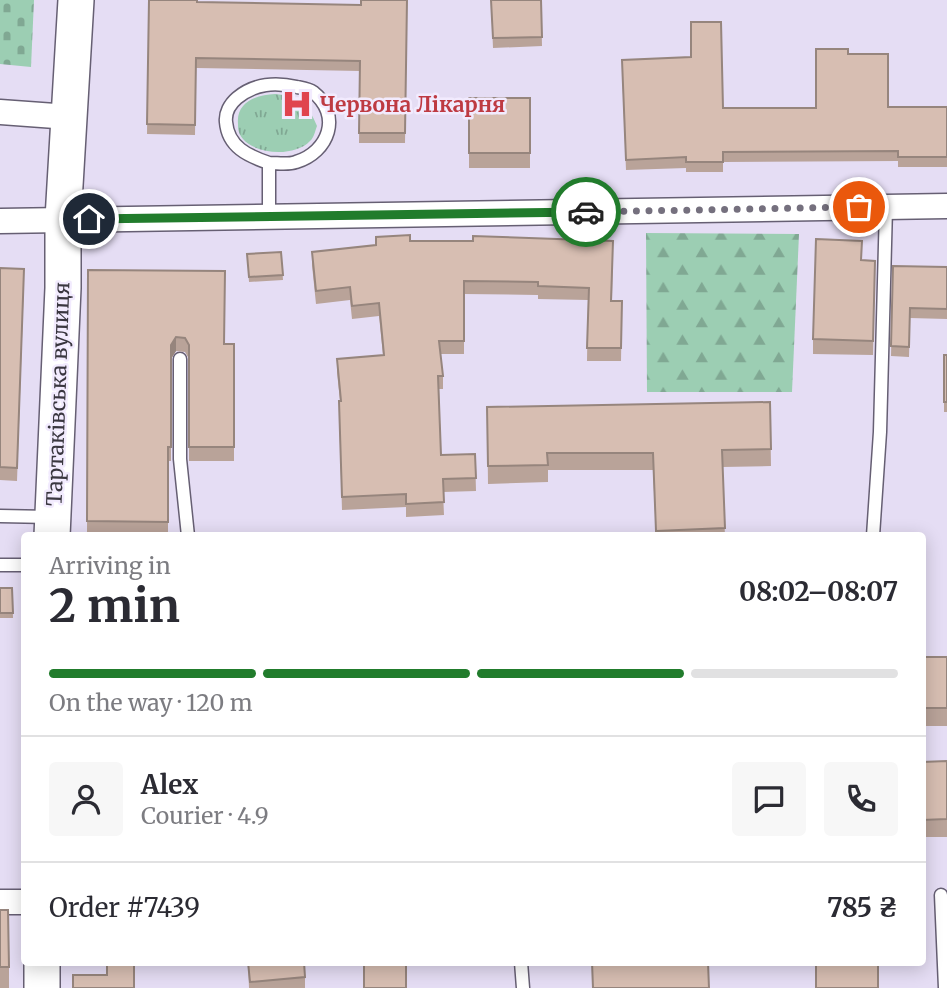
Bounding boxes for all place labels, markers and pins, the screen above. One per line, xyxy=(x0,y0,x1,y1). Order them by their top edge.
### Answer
hospital icon: Червона Лікарня xyxy=(280,87,314,121)
place label: Червона Лікарня xyxy=(320,91,505,118)
pin xyxy=(829,177,889,237)
pin xyxy=(59,189,119,249)

